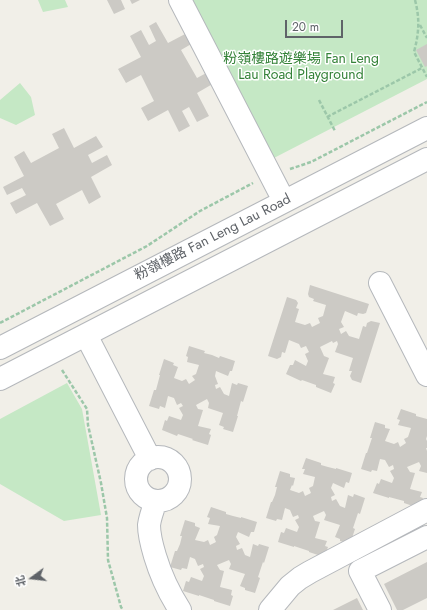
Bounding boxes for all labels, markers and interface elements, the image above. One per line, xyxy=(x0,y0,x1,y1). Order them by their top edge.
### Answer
scale bar xyxy=(287,12,345,38)
text: 20 m xyxy=(292,18,319,36)
park label: 粉嶺樓路遊樂場 Fan Leng Lau Road Playground xyxy=(223,52,379,84)
street label: 粉嶺樓路 Fan Leng Lau Road xyxy=(132,191,294,285)
north arrow xyxy=(12,558,52,598)
text: 北 xyxy=(11,574,30,588)

